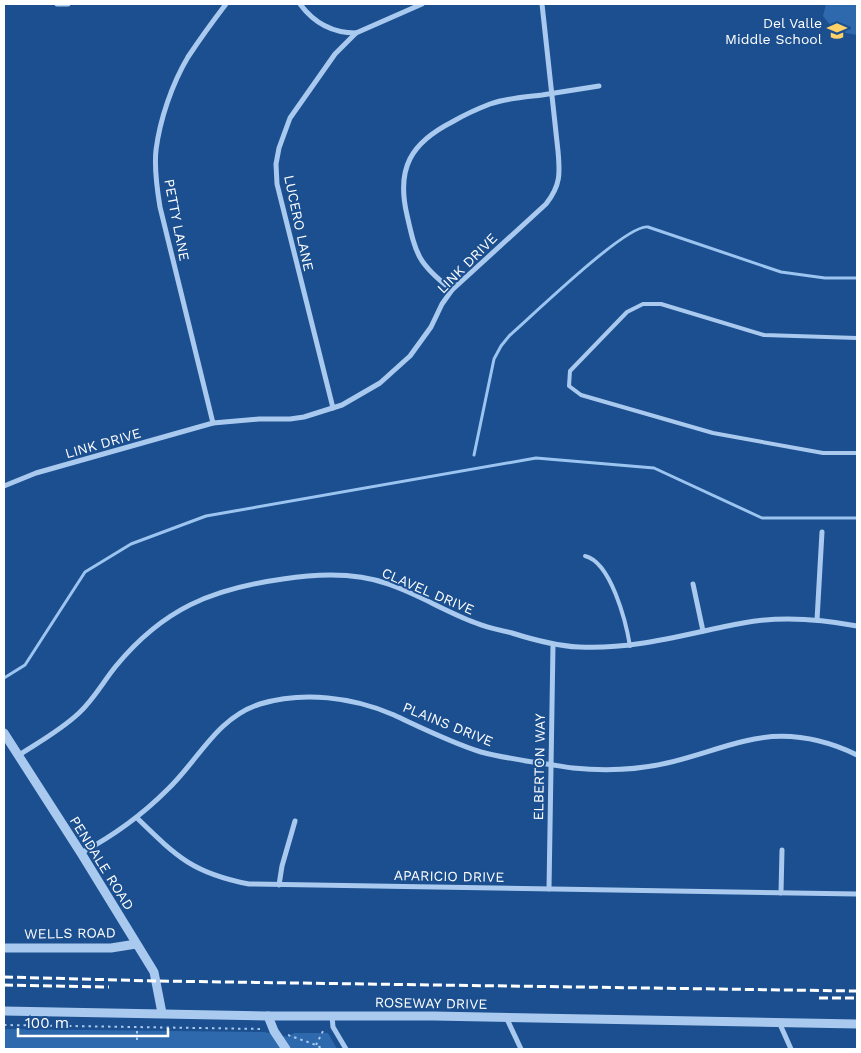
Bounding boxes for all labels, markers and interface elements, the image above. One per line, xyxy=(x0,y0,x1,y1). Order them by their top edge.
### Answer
place label: Del Valle Middle School xyxy=(725,15,823,47)
school or university icon: Del Valle Middle School xyxy=(826,20,848,42)
street label: LUCERO LANE xyxy=(281,173,317,273)
street label: PETTY LANE xyxy=(161,178,193,263)
street label: LINK DRIVE xyxy=(434,230,500,296)
street label: LINK DRIVE xyxy=(63,425,143,461)
street label: CLAVEL DRIVE xyxy=(379,564,477,618)
street label: PLAINS DRIVE xyxy=(401,699,496,749)
street label: ELBERTON WAY xyxy=(530,713,548,821)
street label: PENDALE ROAD xyxy=(67,813,137,913)
street label: APARICIO DRIVE xyxy=(394,867,504,885)
street label: WELLS ROAD xyxy=(24,924,116,942)
street label: ROSEWAY DRIVE xyxy=(375,994,487,1012)
scale bar xyxy=(18,1006,168,1038)
text: 100 m xyxy=(25,1014,69,1032)

